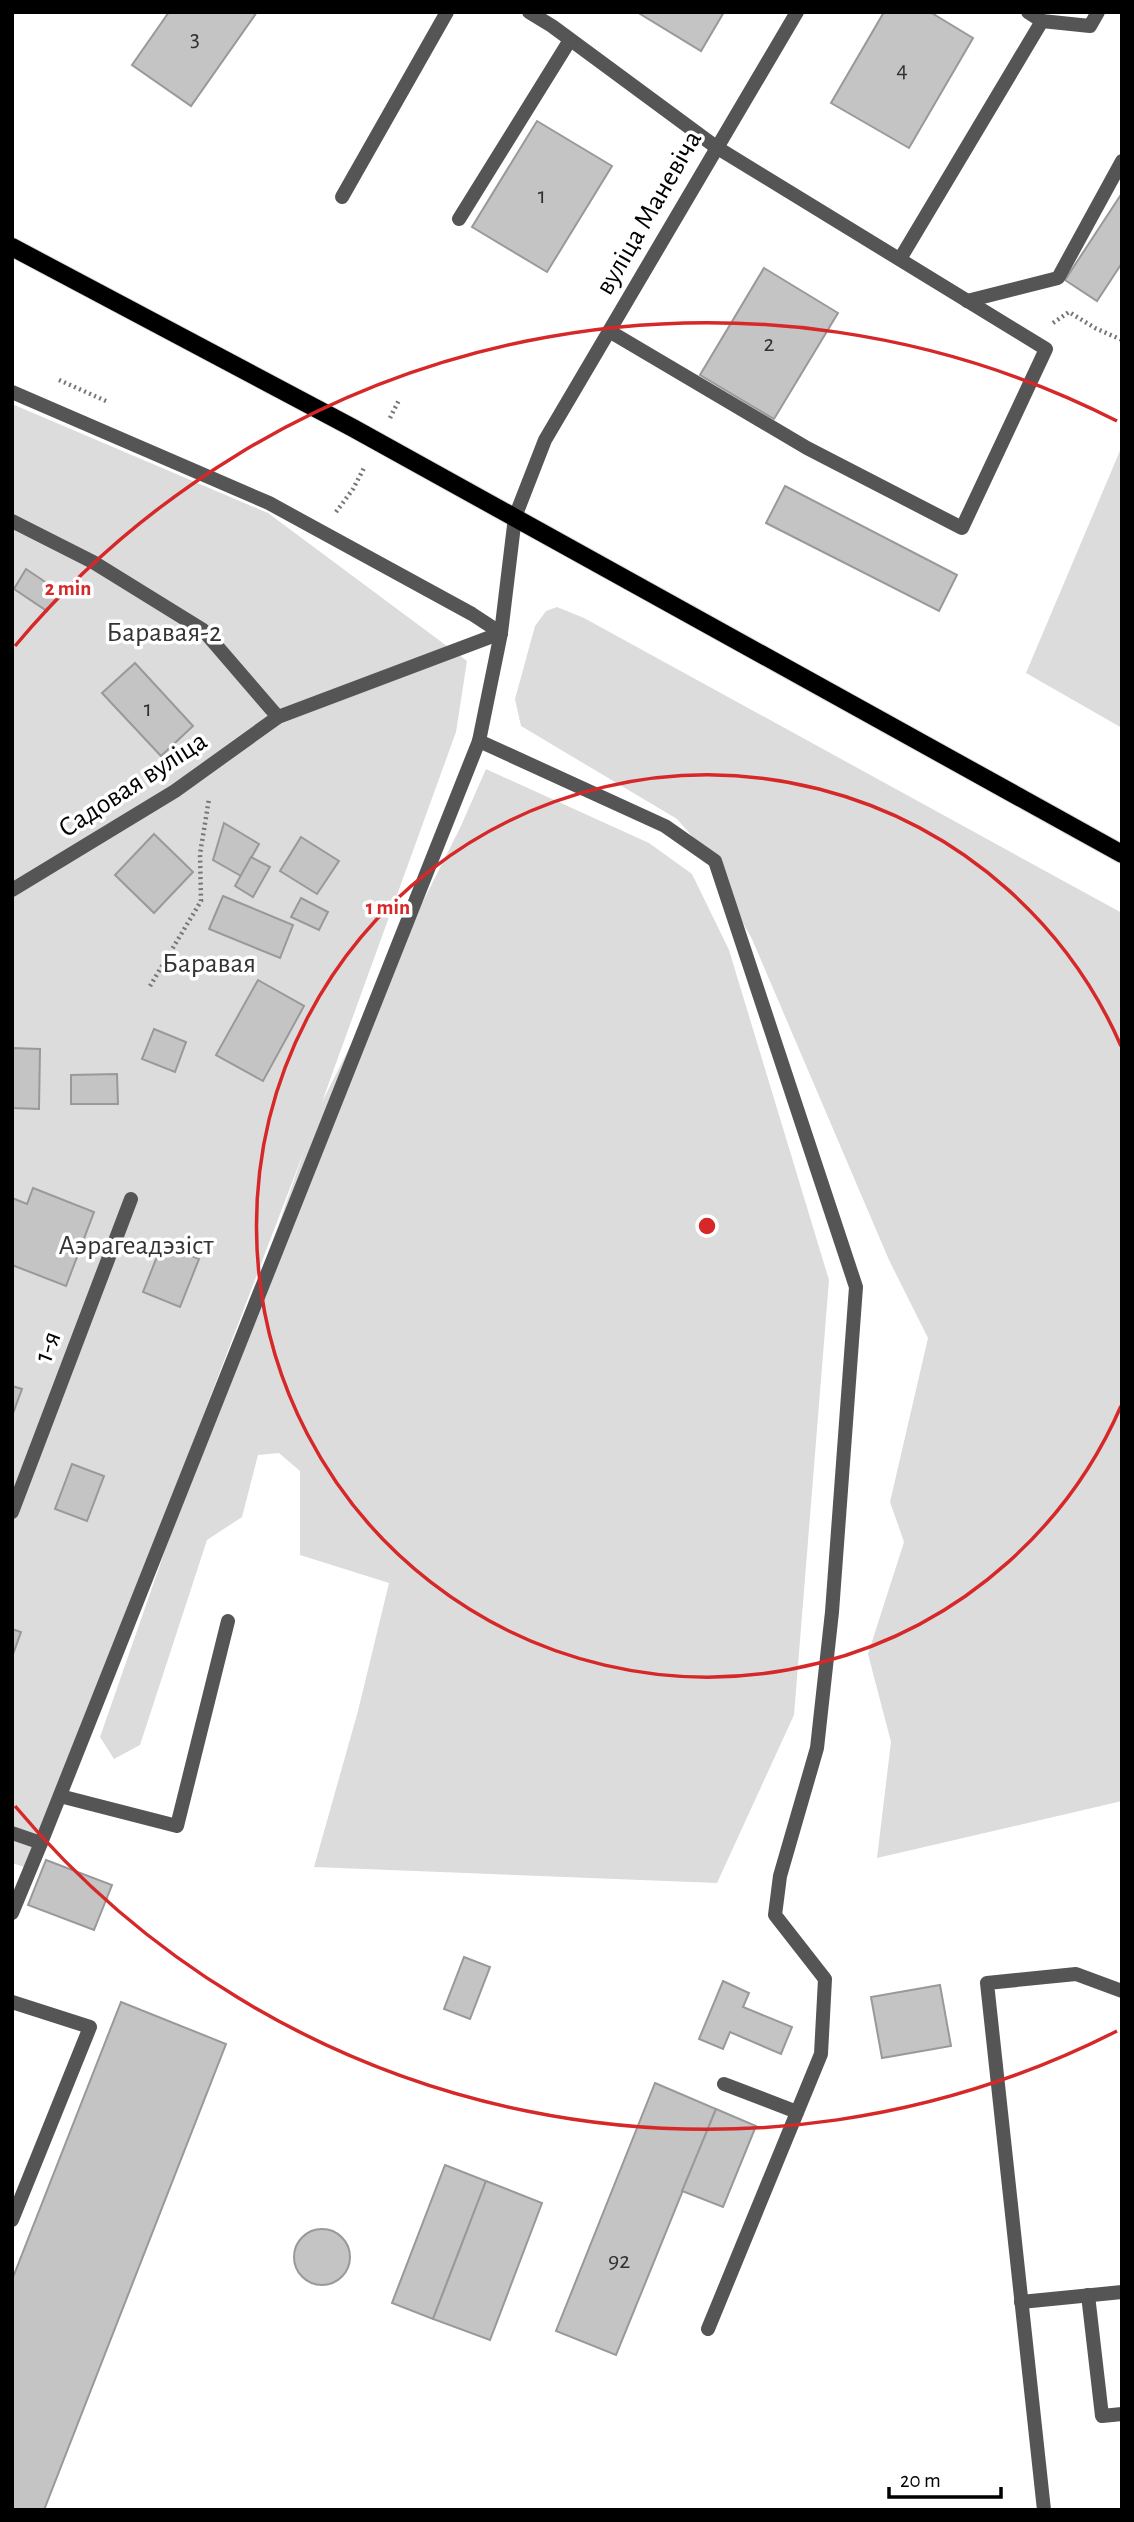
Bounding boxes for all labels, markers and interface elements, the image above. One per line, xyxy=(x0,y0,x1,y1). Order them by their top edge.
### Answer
house number: 3 xyxy=(190,27,200,51)
house number: 4 xyxy=(896,58,908,82)
street label: вуліца Маневіча xyxy=(591,126,707,300)
house number: 1 xyxy=(538,184,546,208)
house number: 2 xyxy=(764,332,775,356)
text: 2 min xyxy=(45,578,91,599)
park label: Баравая-2 xyxy=(106,619,222,647)
house number: 1 xyxy=(144,697,152,721)
street label: Садовая вуліца xyxy=(54,727,212,843)
text: 1 min xyxy=(366,897,410,918)
park label: Баравая xyxy=(162,950,256,978)
centre of rings xyxy=(695,1214,719,1238)
park label: Аэрагеадэзіст xyxy=(58,1232,215,1260)
street label: 1-я xyxy=(29,1328,67,1366)
house number: 92 xyxy=(608,2249,630,2273)
scale bar xyxy=(889,2456,1001,2500)
text: 20 m xyxy=(900,2470,941,2491)

